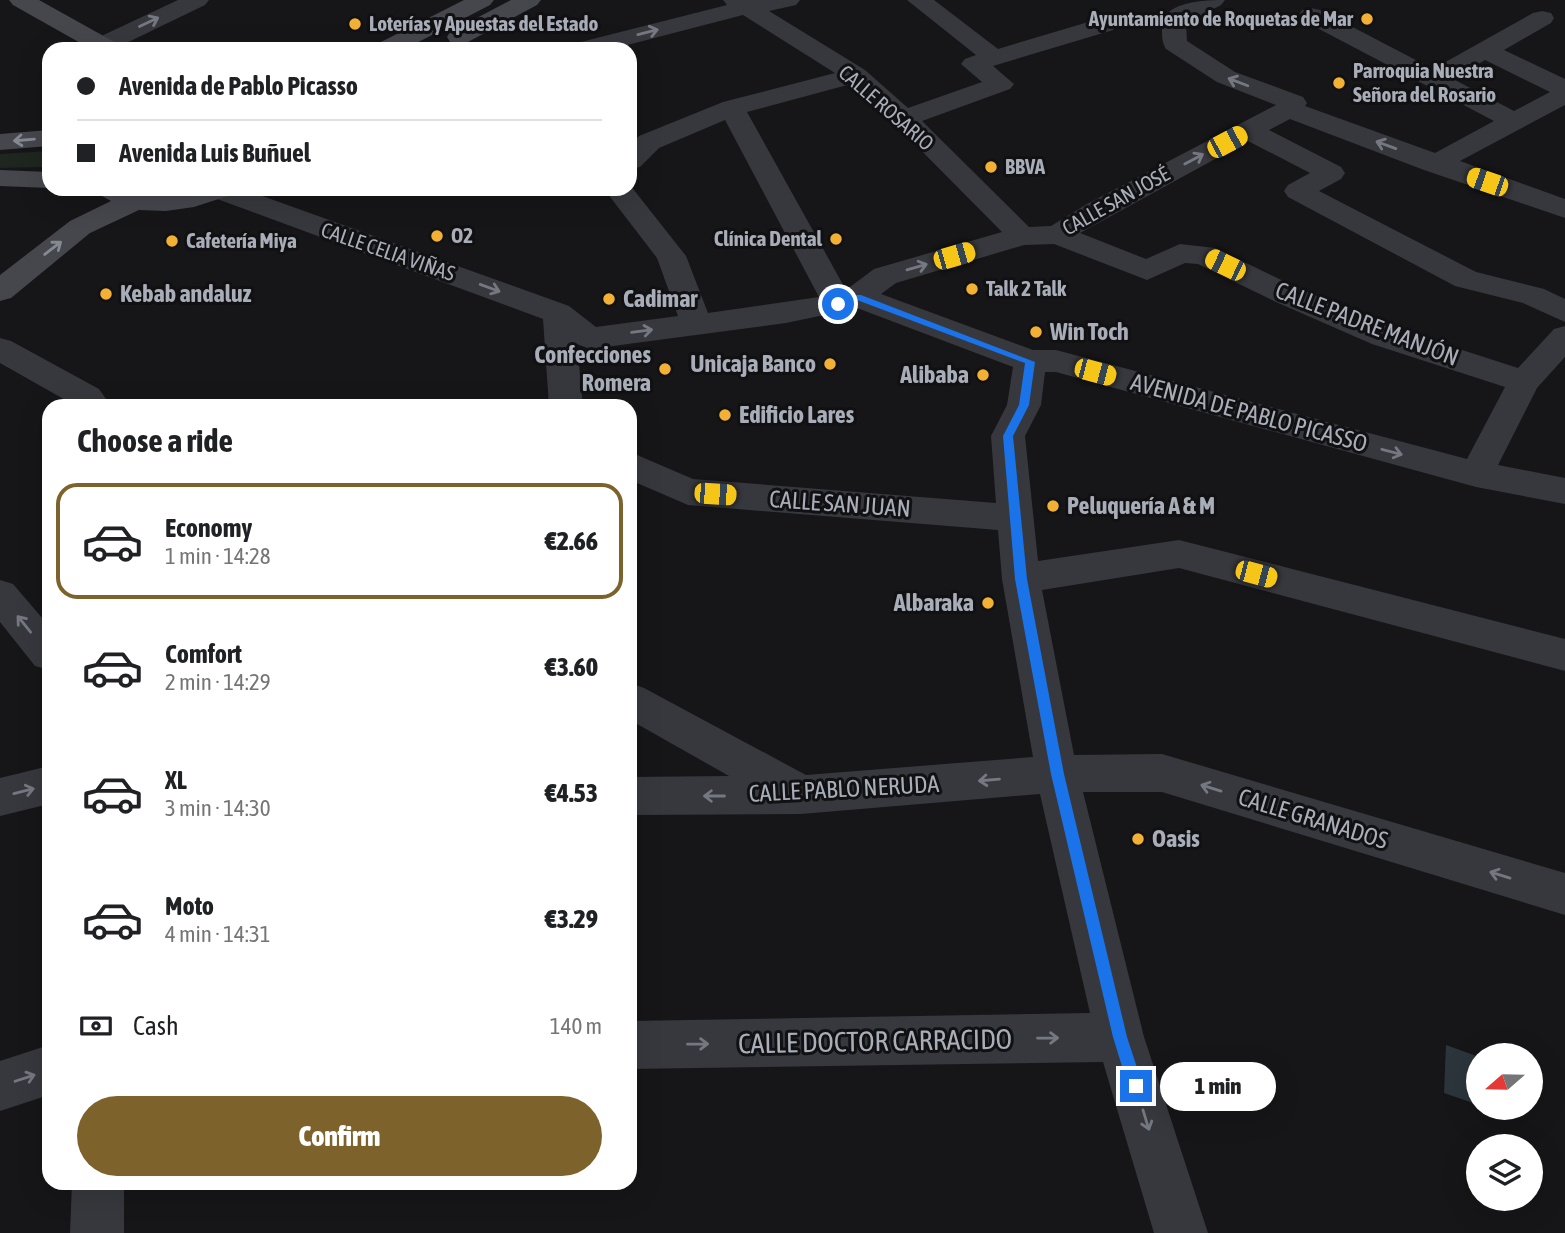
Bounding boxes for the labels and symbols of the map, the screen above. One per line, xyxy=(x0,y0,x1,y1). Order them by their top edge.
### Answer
place label: Ayuntamiento de Roquetas de Mar xyxy=(1088,6,1354,30)
place label: Loterías y Apuestas del Estado xyxy=(369,11,598,35)
marker: Ayuntamiento de Roquetas de Mar xyxy=(1359,11,1375,27)
one-way arrow xyxy=(138,15,159,28)
marker: Loterías y Apuestas del Estado xyxy=(347,16,363,32)
one-way arrow xyxy=(637,25,659,38)
place label: Parroquia Nuestra Señora del Rosario xyxy=(1353,58,1496,106)
street label: CALLE ROSARIO xyxy=(834,60,939,155)
one-way arrow xyxy=(1227,74,1249,87)
marker: Parroquia Nuestra Señora del Rosario xyxy=(1331,75,1347,91)
car xyxy=(1204,123,1251,161)
one-way arrow xyxy=(14,134,36,147)
one-way arrow xyxy=(1375,138,1397,150)
one-way arrow xyxy=(1183,152,1204,165)
place label: BBVA xyxy=(1005,154,1046,178)
marker: BBVA xyxy=(983,159,999,175)
street label: CALLE SAN JOSÉ xyxy=(1058,161,1173,239)
car xyxy=(1464,165,1511,199)
street label: CALLE CELIA VIÑAS xyxy=(318,217,459,285)
place label: O2 xyxy=(451,223,473,247)
place label: Clínica Dental xyxy=(714,226,822,250)
place label: Cafetería Miya xyxy=(186,228,297,252)
marker: O2 xyxy=(429,228,445,244)
marker: Clínica Dental xyxy=(828,231,844,247)
marker: Cafetería Miya xyxy=(164,233,180,249)
car xyxy=(931,240,978,272)
one-way arrow xyxy=(43,241,61,256)
car xyxy=(1202,246,1249,284)
one-way arrow xyxy=(906,259,928,272)
place label: Talk 2 Talk xyxy=(986,276,1067,300)
street label: CALLE PADRE MANJÓN xyxy=(1272,276,1463,371)
place label: Kebab andaluz xyxy=(120,280,252,307)
marker: Talk 2 Talk xyxy=(964,281,980,297)
one-way arrow xyxy=(479,283,501,296)
place label: Cadimar xyxy=(623,285,698,312)
marker: Kebab andaluz xyxy=(98,286,114,302)
route start xyxy=(822,288,854,320)
marker: Cadimar xyxy=(601,291,617,307)
place label: Win Toch xyxy=(1049,318,1129,345)
marker: Win Toch xyxy=(1028,324,1044,340)
one-way arrow xyxy=(630,325,653,338)
place label: Confecciones Romera xyxy=(534,341,652,396)
place label: Unicaja Banco xyxy=(690,350,816,377)
marker: Unicaja Banco xyxy=(822,356,838,372)
car xyxy=(1072,356,1119,388)
marker: Confecciones Romera xyxy=(657,361,673,377)
place label: Alibaba xyxy=(899,361,969,388)
marker: Alibaba xyxy=(975,367,991,383)
street label: AVENIDA DE PABLO PICASSO xyxy=(1128,368,1370,457)
place label: Edificio Lares xyxy=(739,401,855,428)
marker: Edificio Lares xyxy=(717,407,733,423)
one-way arrow xyxy=(1381,446,1403,459)
car xyxy=(694,482,737,506)
street label: CALLE SAN JUAN xyxy=(768,485,912,522)
place label: Peluquería A & M xyxy=(1067,492,1215,519)
marker: Peluquería A & M xyxy=(1045,498,1061,514)
car xyxy=(1233,558,1280,590)
place label: Albaraka xyxy=(893,589,974,616)
marker: Albaraka xyxy=(980,595,996,611)
one-way arrow xyxy=(17,616,32,634)
street label: CALLE PABLO NERUDA xyxy=(748,770,940,807)
one-way arrow xyxy=(979,774,1001,787)
one-way arrow xyxy=(1201,780,1223,793)
street label: CALLE GRANADOS xyxy=(1235,783,1391,854)
one-way arrow xyxy=(13,784,35,797)
one-way arrow xyxy=(702,789,725,803)
place label: Oasis xyxy=(1152,825,1200,852)
marker: Oasis xyxy=(1130,831,1146,847)
one-way arrow xyxy=(1489,867,1511,880)
street label: CALLE DOCTOR CARRACIDO xyxy=(738,1023,1012,1059)
one-way arrow xyxy=(1036,1032,1059,1045)
one-way arrow xyxy=(686,1037,709,1051)
north arrow xyxy=(1466,1043,1544,1120)
callout: 1 min xyxy=(1160,1062,1276,1110)
route end xyxy=(1120,1070,1152,1102)
one-way arrow xyxy=(13,1071,35,1083)
one-way arrow xyxy=(1141,1109,1154,1131)

